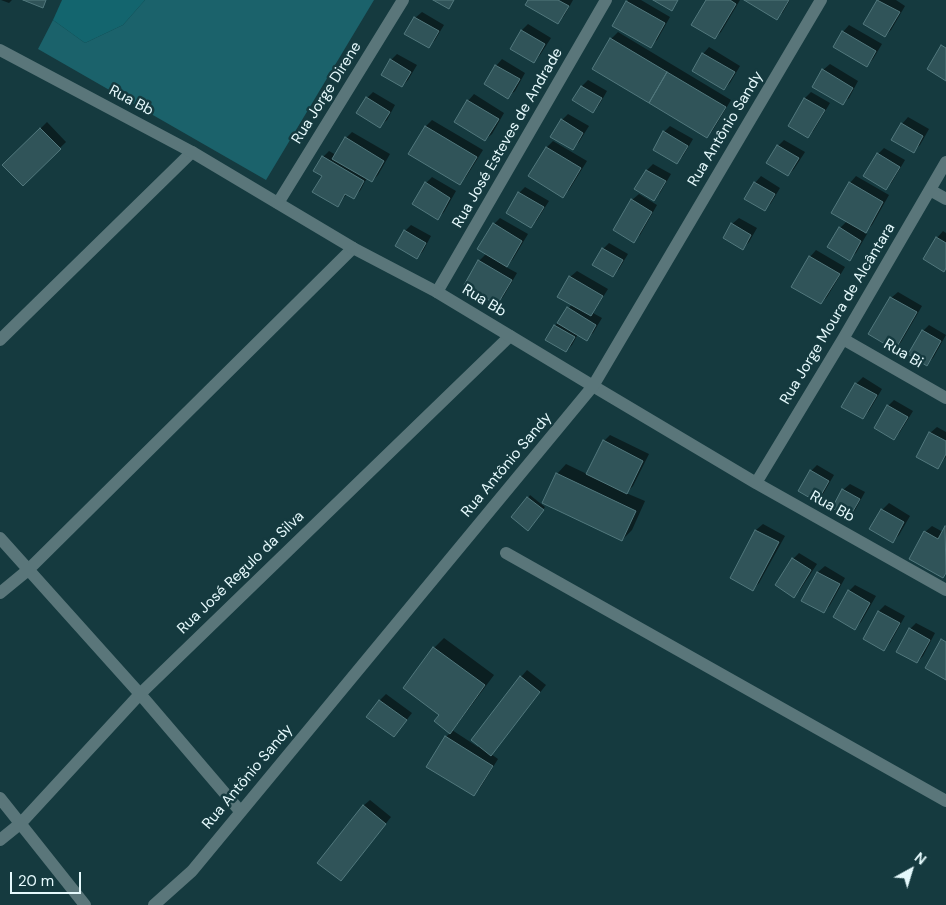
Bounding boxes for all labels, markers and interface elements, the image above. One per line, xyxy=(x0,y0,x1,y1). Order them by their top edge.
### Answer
street label: Rua Jorge Direne xyxy=(288,39,366,147)
street label: Rua José Esteves de Andrade xyxy=(449,45,567,231)
street label: Rua Antônio Sandy xyxy=(685,68,767,190)
street label: Rua Bb xyxy=(106,82,156,120)
street label: Rua Jorge Moura de Alcântara xyxy=(777,220,899,408)
street label: Rua Bb xyxy=(459,281,509,321)
street label: Rua Bi xyxy=(880,336,926,372)
street label: Rua Antônio Sandy xyxy=(458,409,556,521)
street label: Rua Bb xyxy=(807,487,857,527)
street label: Rua José Regulo da Silva xyxy=(174,508,308,638)
street label: Rua Antônio Sandy xyxy=(199,721,297,833)
north arrow xyxy=(886,845,936,895)
text: N xyxy=(911,848,930,869)
scale bar xyxy=(12,862,84,894)
text: 20 m xyxy=(18,871,54,891)

